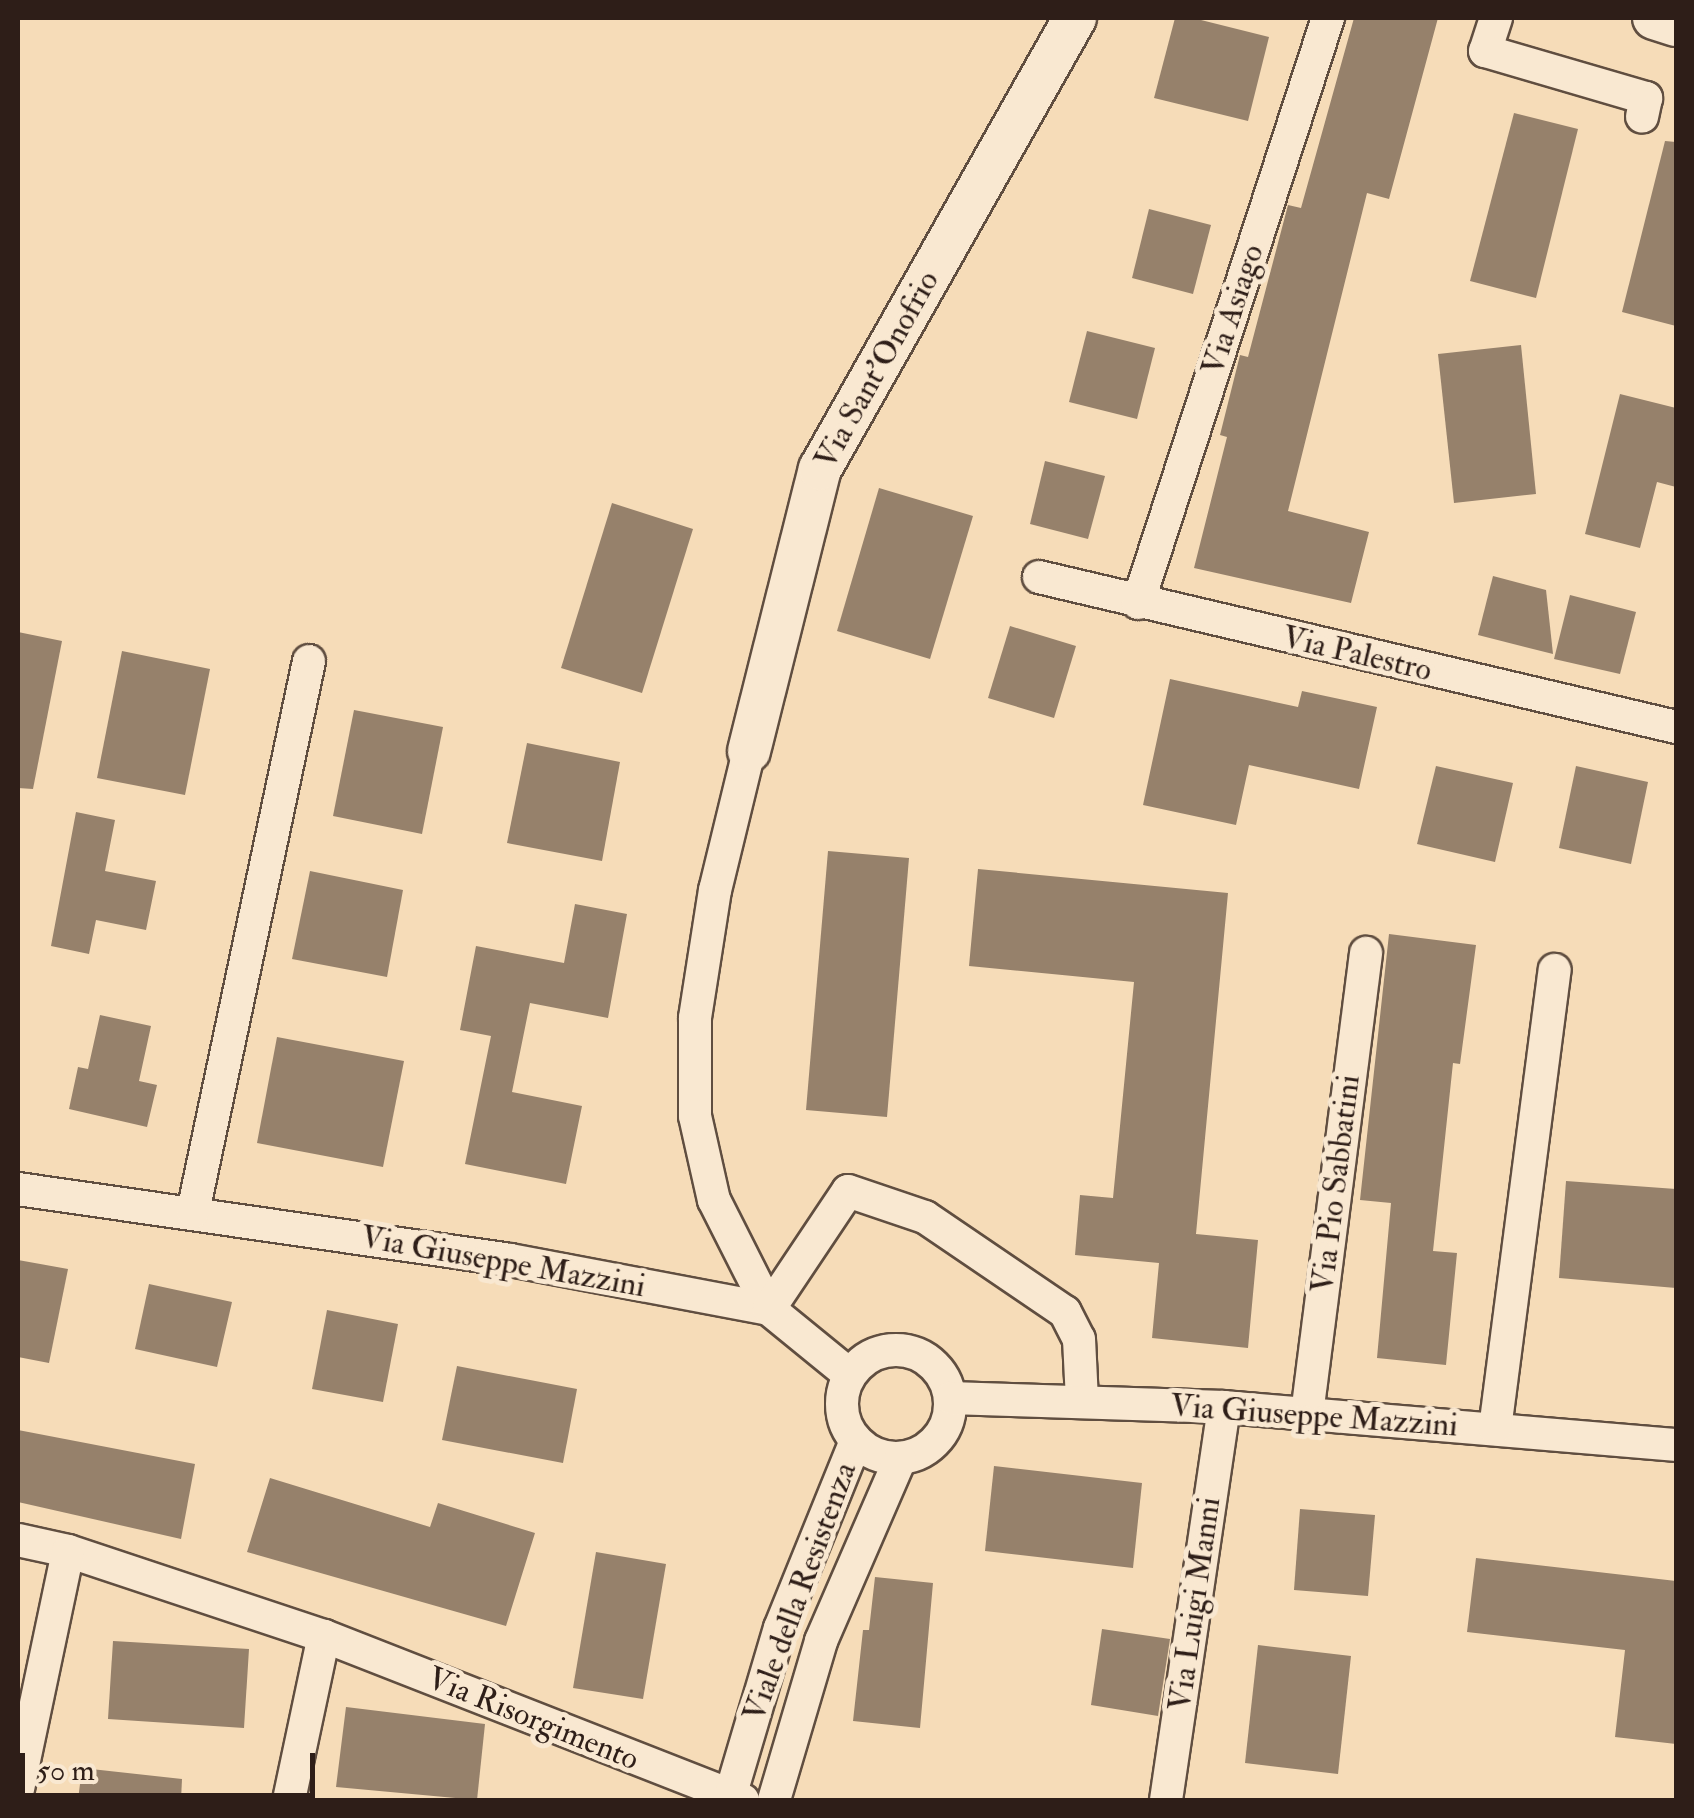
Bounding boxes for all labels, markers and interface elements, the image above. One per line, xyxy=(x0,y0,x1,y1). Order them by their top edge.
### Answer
street label: Via Asiago xyxy=(1194,240,1272,380)
street label: Via Sant'Onofrio xyxy=(807,264,947,476)
street label: Via Palestro xyxy=(1279,618,1435,690)
street label: Via Pio Sabbatini xyxy=(1304,1073,1368,1295)
street label: Via Giuseppe Mazzini xyxy=(358,1218,648,1306)
street label: Via Giuseppe Mazzini xyxy=(1169,1387,1459,1445)
street label: Viale della Resistenza xyxy=(735,1457,865,1727)
street label: Via Luigi Manni xyxy=(1161,1495,1229,1713)
street label: Via Risorgimento xyxy=(422,1659,644,1779)
scale bar xyxy=(25,1733,320,1795)
text: 50 m xyxy=(37,1752,95,1789)

